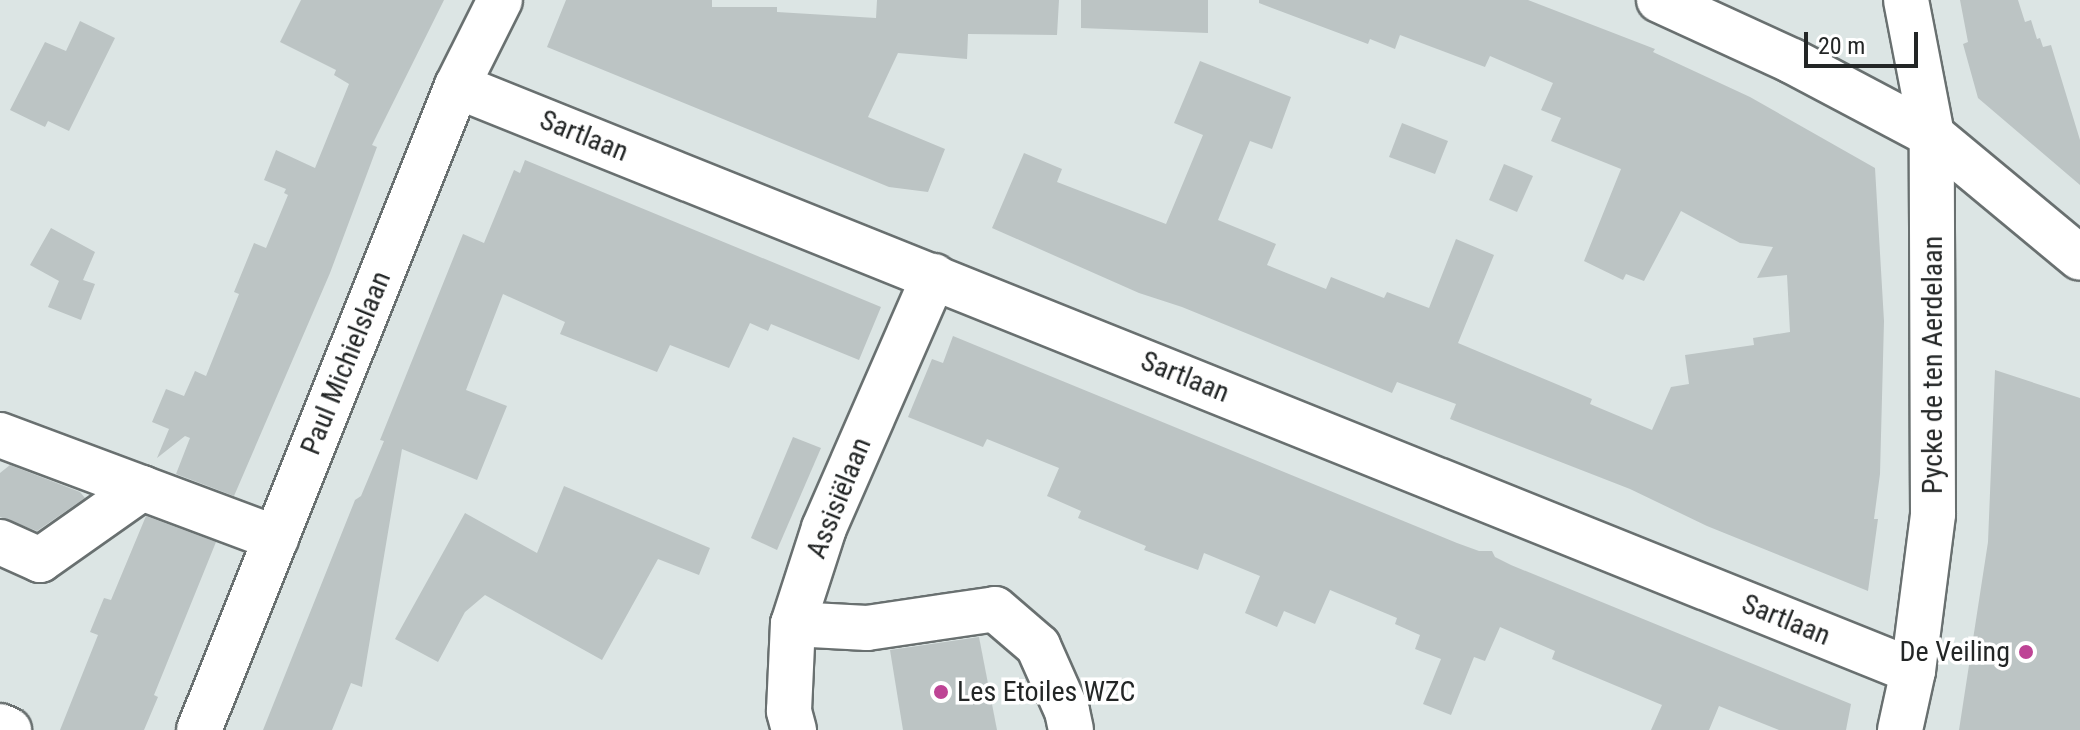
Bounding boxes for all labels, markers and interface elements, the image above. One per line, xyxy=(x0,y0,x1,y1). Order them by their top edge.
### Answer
scale bar xyxy=(1808,16,1922,66)
text: 20 m xyxy=(1818,32,1865,60)
street label: Sartlaan xyxy=(535,103,633,169)
street label: Pycke de ten Aerdelaan xyxy=(1916,236,1950,494)
street label: Paul Michielslaan xyxy=(294,266,398,460)
street label: Sartlaan xyxy=(1136,344,1234,410)
street label: Assisiëlaan xyxy=(800,433,878,563)
street label: Sartlaan xyxy=(1737,587,1835,653)
place label: De Veiling xyxy=(1900,635,2010,669)
marker: De Veiling xyxy=(2017,643,2035,661)
place label: Les Etoiles WZC xyxy=(957,675,1135,709)
marker: Les Etoiles WZC xyxy=(932,683,950,701)

